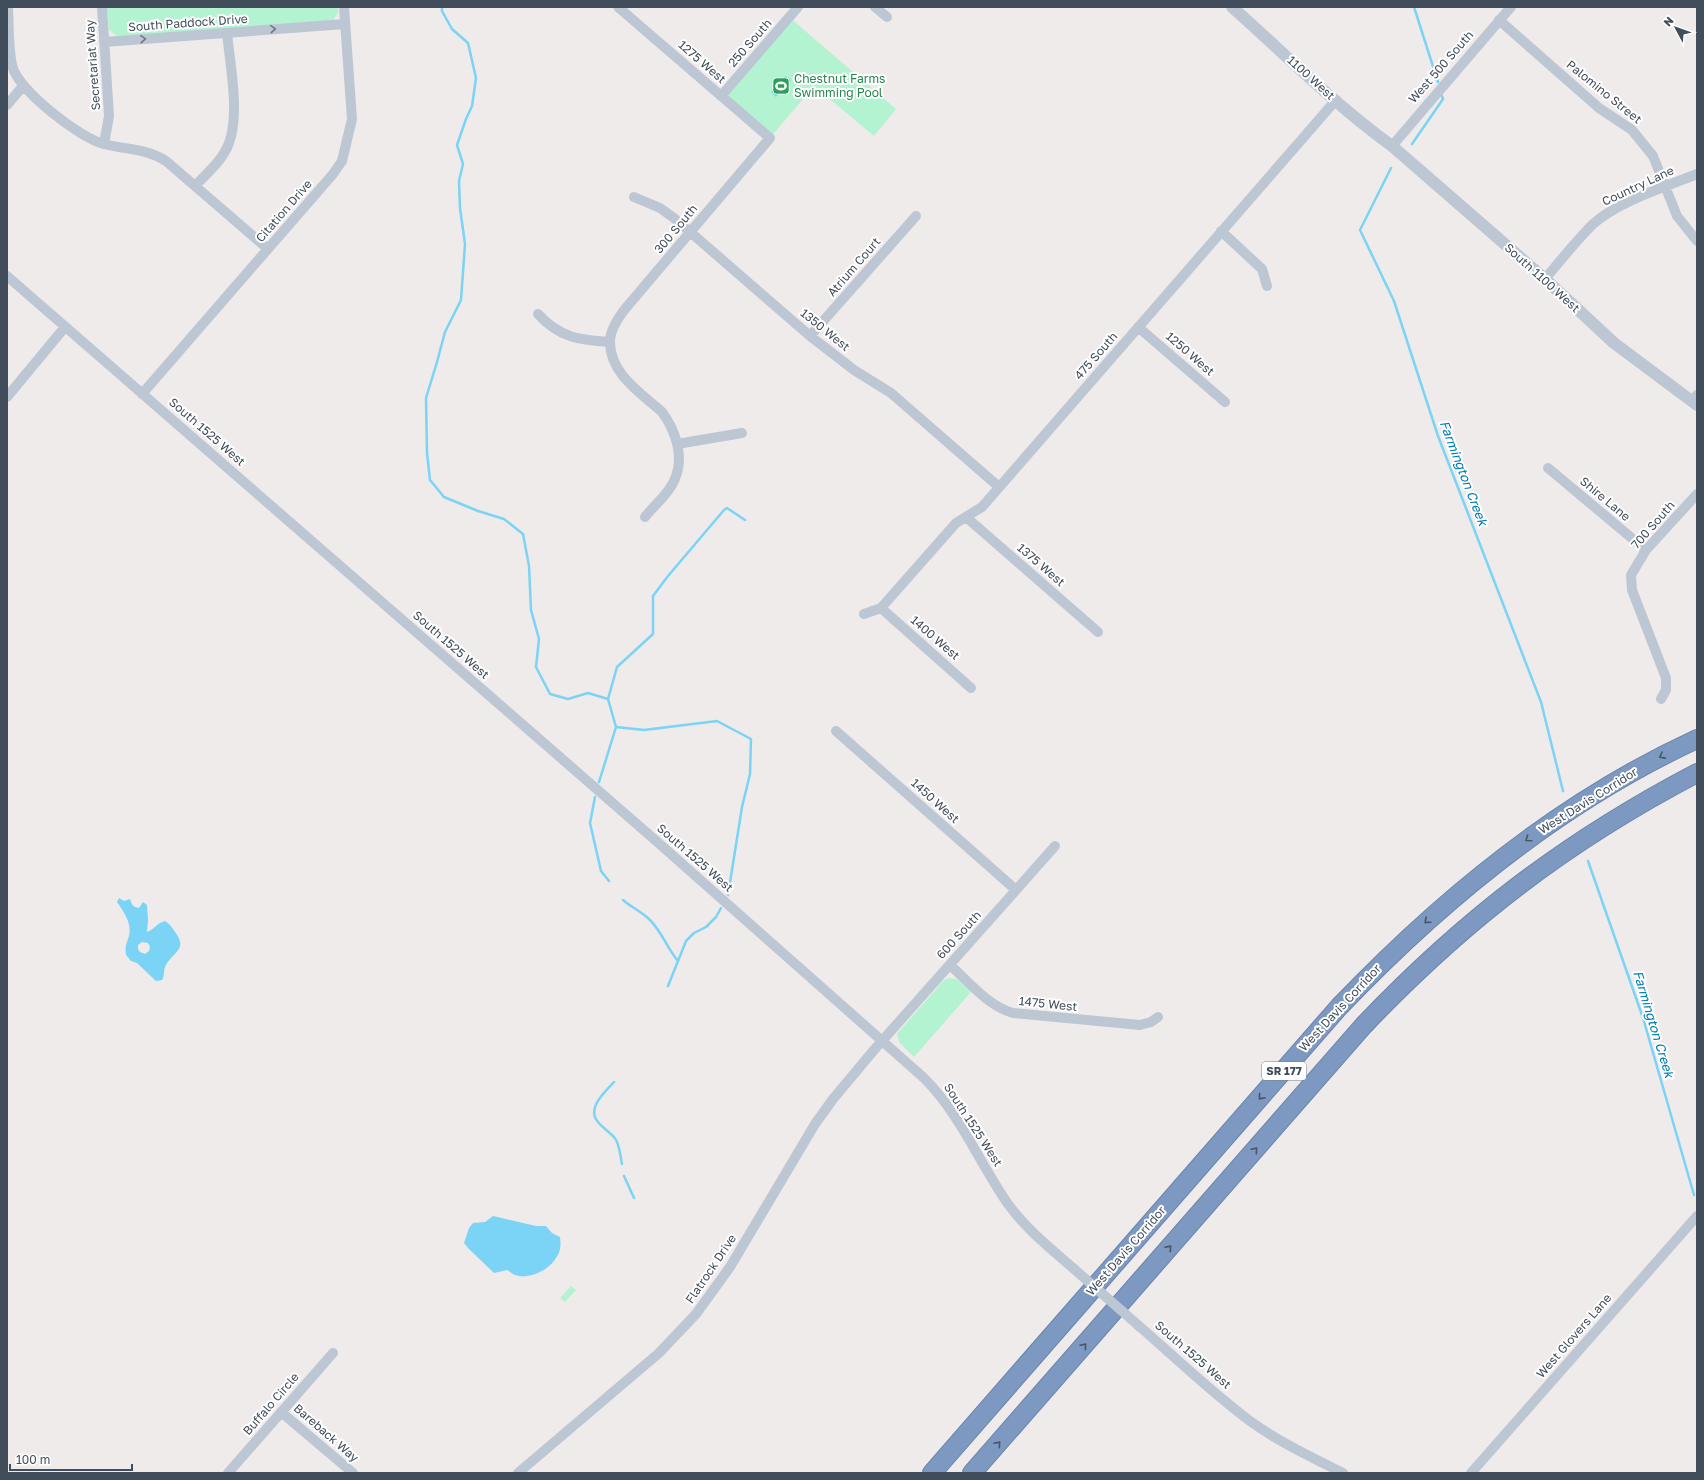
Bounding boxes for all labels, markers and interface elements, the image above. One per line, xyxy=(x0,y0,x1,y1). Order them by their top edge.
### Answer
north arrow xyxy=(1656,8,1696,48)
street label: South Paddock Drive xyxy=(128,11,248,34)
text: N xyxy=(1660,14,1676,29)
street label: 250 South xyxy=(725,16,775,70)
street label: Secretariat Way xyxy=(82,19,103,111)
one-way arrow xyxy=(270,25,276,34)
street label: West 500 South xyxy=(1405,27,1476,106)
one-way arrow xyxy=(140,35,146,44)
street label: 1275 West xyxy=(675,37,729,87)
street label: 1100 West xyxy=(1285,52,1338,103)
street label: Palomino Street xyxy=(1564,57,1645,127)
place label: Chestnut Farms Swimming Pool xyxy=(794,71,885,100)
sports icon: Chestnut Farms Swimming Pool xyxy=(771,76,791,96)
street label: Country Lane xyxy=(1599,162,1676,209)
street label: Citation Drive xyxy=(252,176,315,245)
street label: 300 South xyxy=(651,201,700,256)
street label: Atrium Court xyxy=(824,234,884,299)
street label: South 1100 West xyxy=(1502,240,1583,315)
street label: 1350 West xyxy=(798,305,853,354)
street label: 1250 West xyxy=(1163,328,1218,379)
street label: 475 South xyxy=(1071,329,1120,382)
street label: South 1525 West xyxy=(166,394,249,469)
water label: Farmington Creek xyxy=(1437,418,1492,529)
street label: Shire Lane xyxy=(1577,473,1633,524)
street label: 700 South xyxy=(1628,498,1677,552)
street label: 1375 West xyxy=(1014,540,1068,590)
street label: South 1525 West xyxy=(410,607,493,682)
street label: 1400 West xyxy=(908,612,963,663)
one-way arrow xyxy=(1659,751,1666,759)
street label: West Davis Corridor xyxy=(1536,764,1640,837)
street label: 1450 West xyxy=(908,775,963,826)
street label: South 1525 West xyxy=(654,820,737,895)
one-way arrow xyxy=(1525,834,1532,842)
street label: 600 South xyxy=(933,908,984,962)
one-way arrow xyxy=(1424,916,1431,923)
street label: West Davis Corridor xyxy=(1295,961,1384,1054)
water label: Farmington Creek xyxy=(1630,968,1678,1081)
street label: 1475 West xyxy=(1018,993,1078,1014)
road number: SR 177 xyxy=(1262,1062,1306,1080)
street label: South 1525 West xyxy=(941,1080,1006,1169)
one-way arrow xyxy=(1258,1092,1266,1100)
one-way arrow xyxy=(1250,1147,1258,1155)
street label: West Davis Corridor xyxy=(1083,1203,1169,1298)
street label: Flatrock Drive xyxy=(682,1231,739,1306)
one-way arrow xyxy=(1165,1245,1172,1253)
street label: West Glovers Lane xyxy=(1533,1290,1614,1381)
street label: South 1525 West xyxy=(1152,1317,1235,1392)
one-way arrow xyxy=(1079,1343,1086,1351)
street label: Buffalo Circle xyxy=(239,1369,302,1438)
street label: Bareback Way xyxy=(291,1400,362,1465)
one-way arrow xyxy=(994,1441,1001,1448)
scale bar xyxy=(10,1446,132,1472)
text: 100 m xyxy=(16,1452,50,1467)

